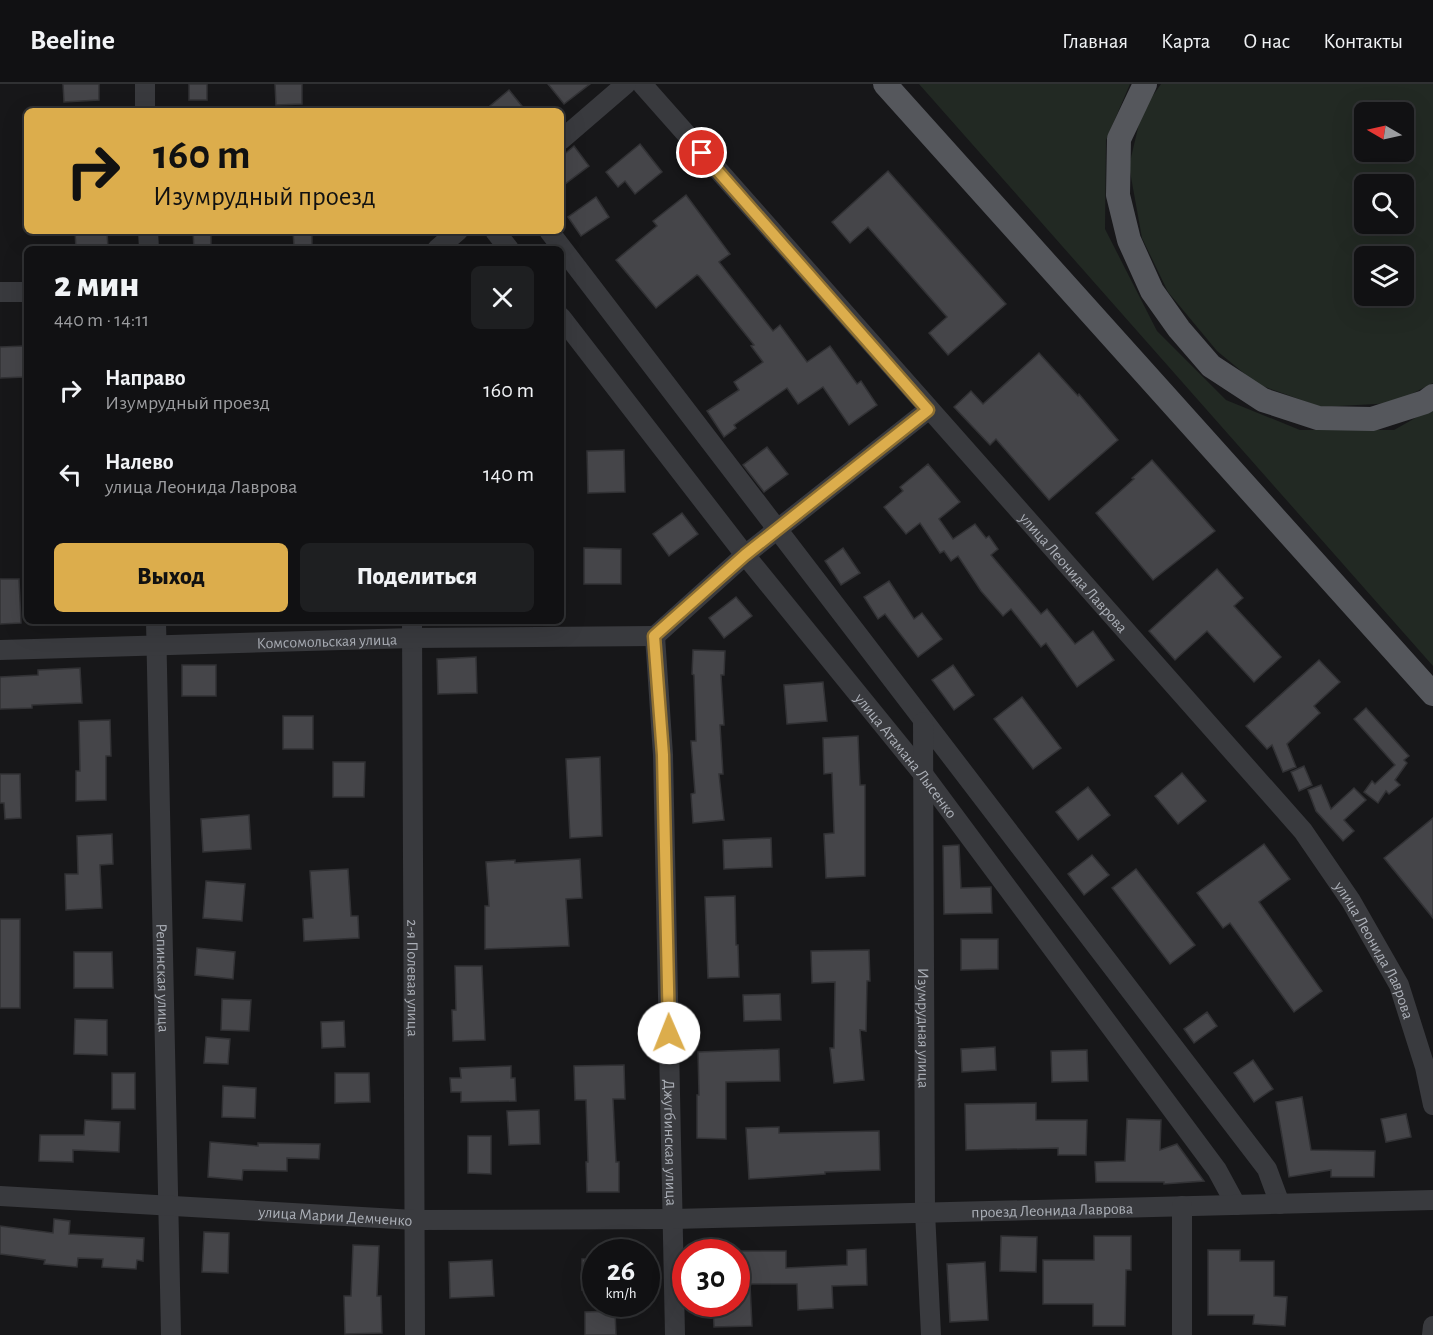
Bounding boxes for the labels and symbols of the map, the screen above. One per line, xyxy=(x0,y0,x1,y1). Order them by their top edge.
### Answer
north arrow xyxy=(1354,102,1414,162)
pin xyxy=(676,127,727,178)
street label: улица Леонида Лаврова xyxy=(1015,509,1130,636)
street label: Комсомольская улица xyxy=(256,631,397,652)
street label: улица Атамана Лысенко xyxy=(850,689,960,821)
street label: улица Леонида Лаврова xyxy=(1330,878,1416,1021)
street label: 2-я Полевая улица xyxy=(404,919,421,1037)
street label: Репинская улица xyxy=(153,923,172,1033)
street label: Изумрудная улица xyxy=(914,968,931,1088)
position arrow xyxy=(637,1001,701,1065)
street label: Джугбинская улица xyxy=(660,1079,679,1206)
street label: проезд Леонида Лаврова xyxy=(971,1200,1133,1221)
street label: улица Марии Демченко xyxy=(257,1204,413,1229)
speed limit sign: 30 xyxy=(672,1239,750,1317)

